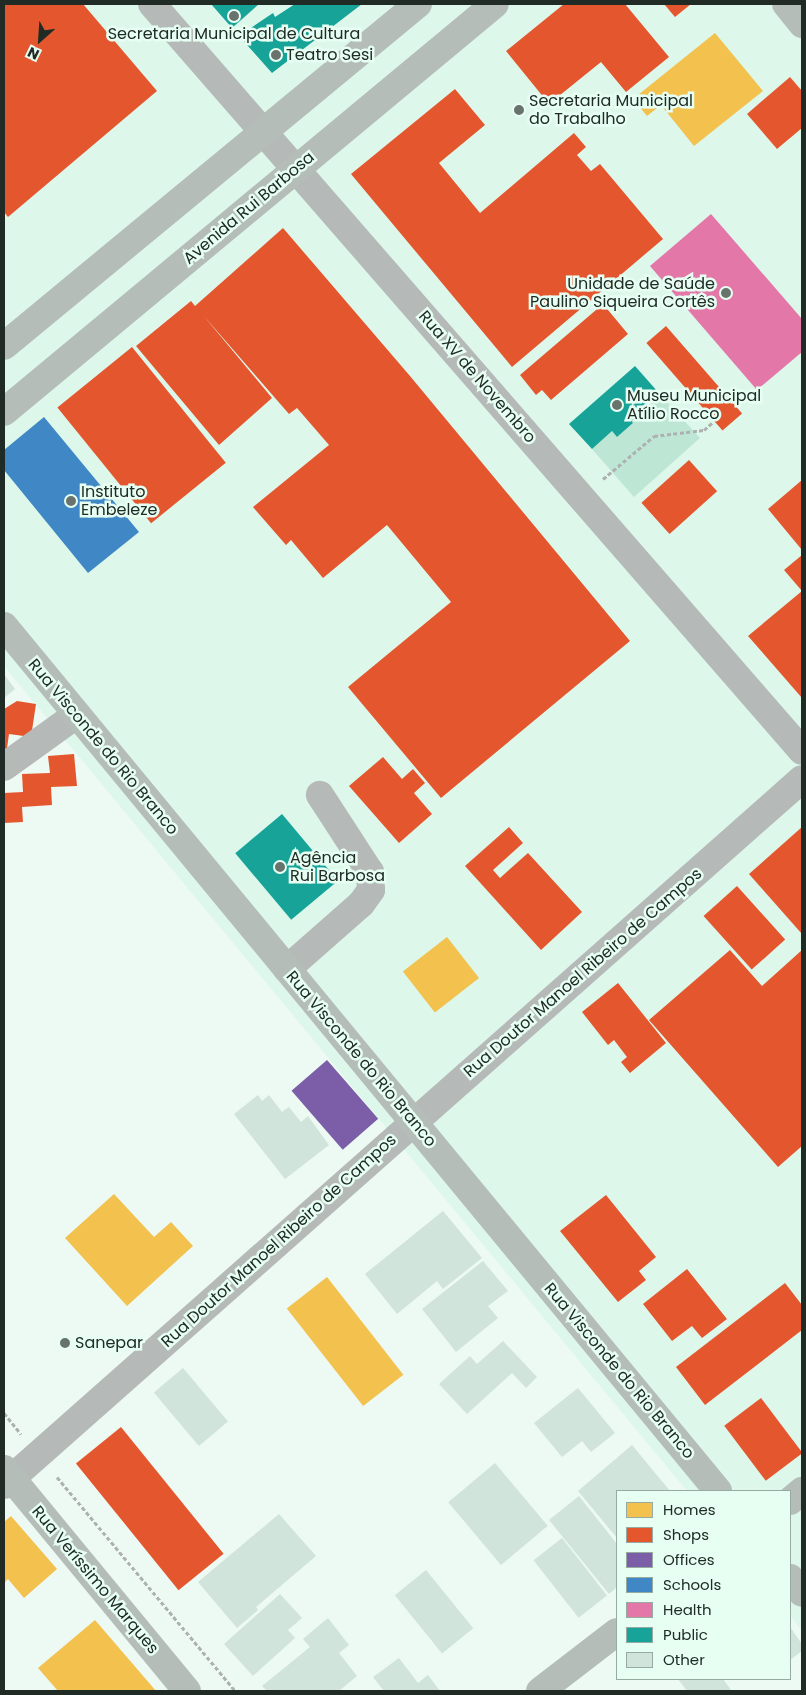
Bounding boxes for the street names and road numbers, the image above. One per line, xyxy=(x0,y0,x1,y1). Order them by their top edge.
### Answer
street label: Avenida Rui Barbosa xyxy=(180,148,318,268)
street label: Rua XV de Novembro xyxy=(414,307,540,447)
street label: Rua Visconde do Rio Branco xyxy=(24,655,182,839)
street label: Rua Doutor Manoel Ribeiro de Campos xyxy=(460,864,706,1082)
street label: Rua Visconde do Rio Branco xyxy=(282,967,440,1151)
street label: Rua Doutor Manoel Ribeiro de Campos xyxy=(158,1130,400,1352)
street label: Rua Visconde do Rio Branco xyxy=(540,1279,698,1463)
street label: Rua Veríssimo Marques xyxy=(27,1502,163,1658)

